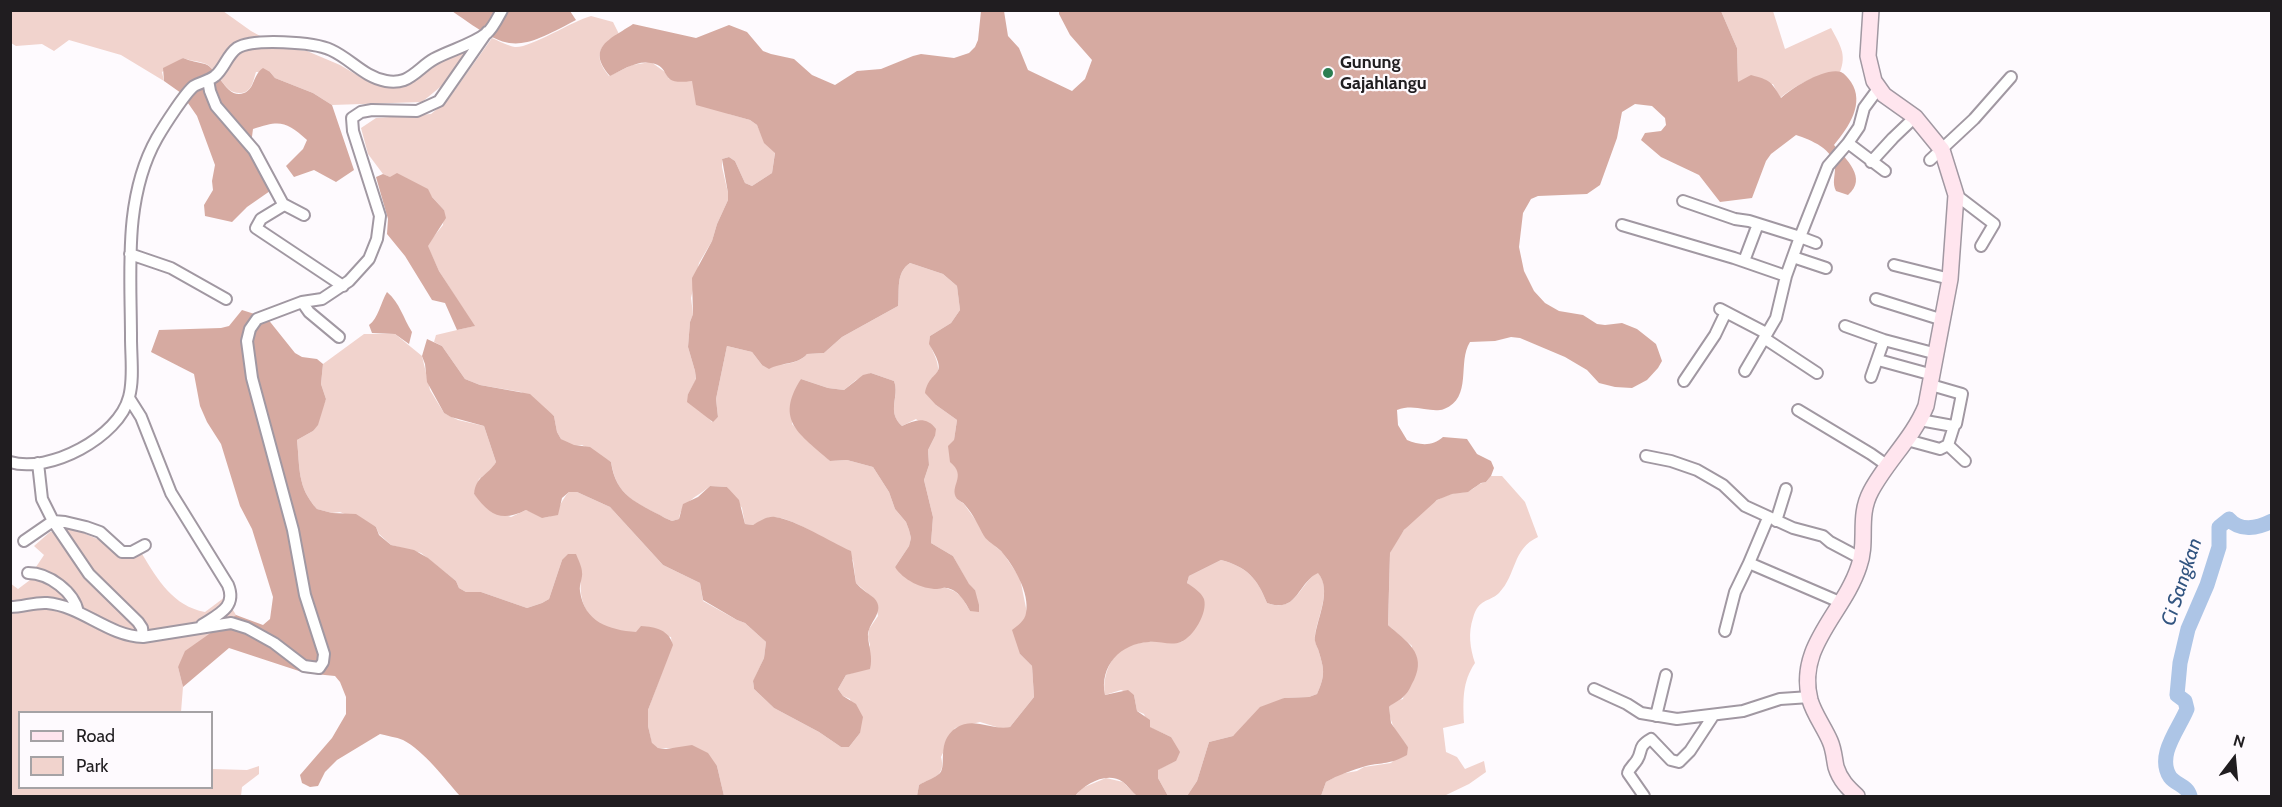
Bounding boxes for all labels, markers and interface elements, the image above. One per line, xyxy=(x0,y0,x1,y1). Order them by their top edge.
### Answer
place label: Gunung Gajahlangu xyxy=(1340,52,1427,94)
marker: Gunung Gajahlangu xyxy=(1321,66,1335,80)
water label: Ci Sangkan xyxy=(2157,535,2207,629)
legend xyxy=(18,711,213,789)
text: Road xyxy=(76,725,115,747)
north arrow xyxy=(2204,729,2264,789)
text: N xyxy=(2231,731,2247,752)
text: Park xyxy=(76,755,108,777)

